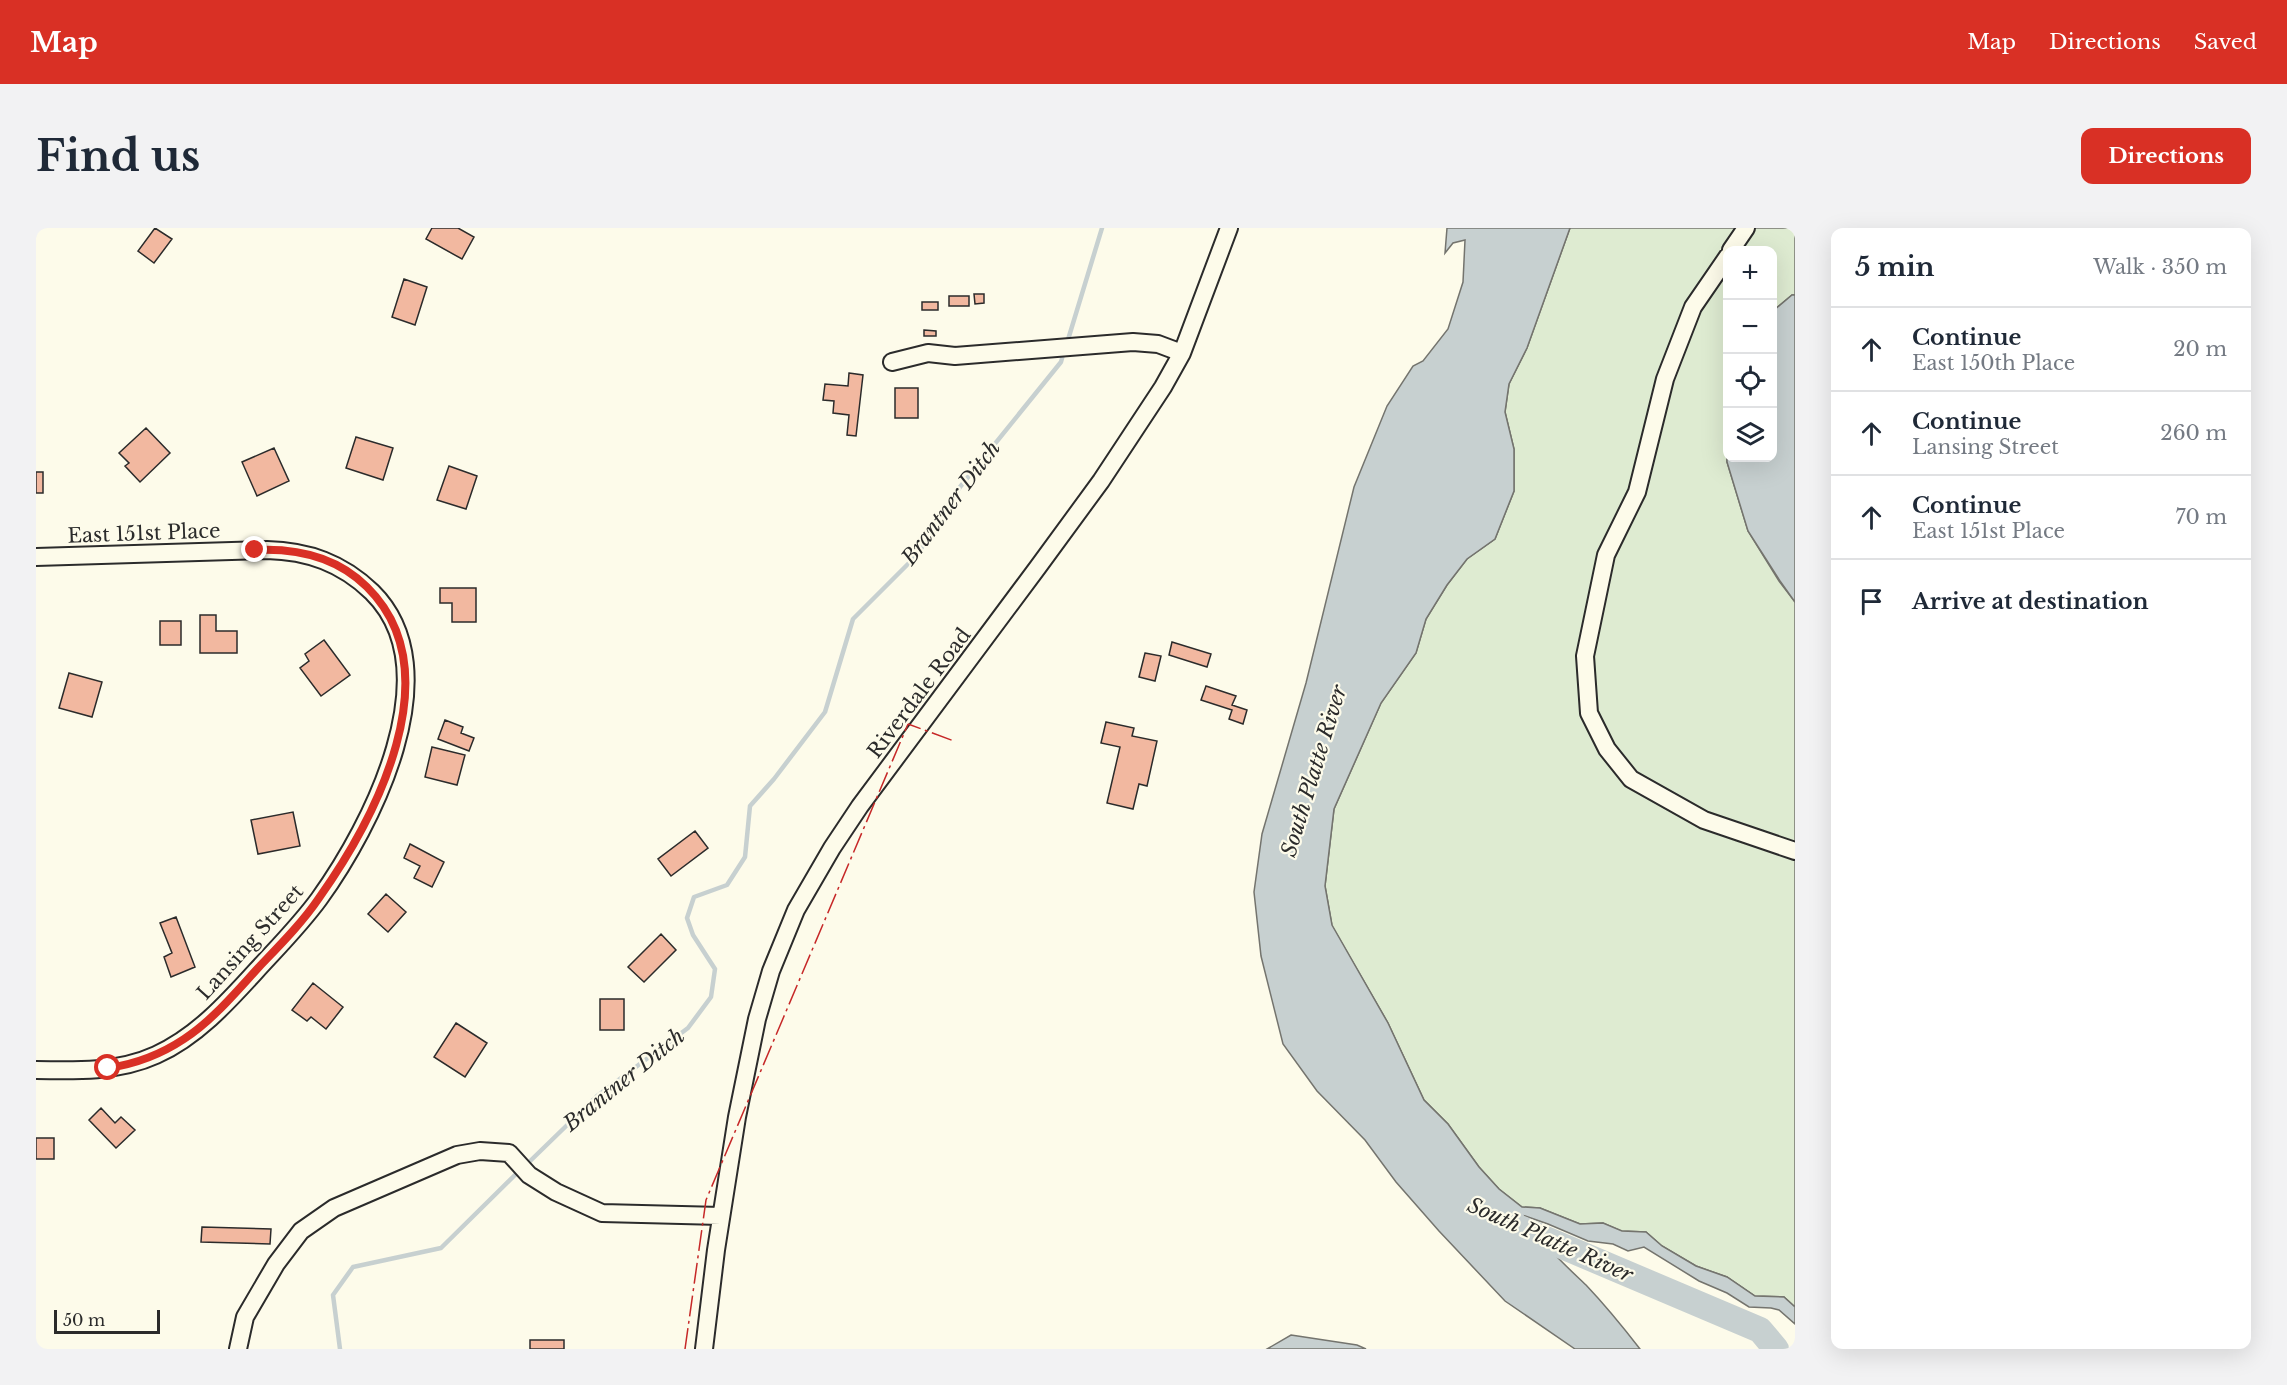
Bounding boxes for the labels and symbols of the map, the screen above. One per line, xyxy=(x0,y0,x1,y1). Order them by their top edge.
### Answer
water label: Brantner Ditch xyxy=(895,436,1006,571)
street label: East 151st Place xyxy=(67,518,221,548)
route end xyxy=(241,536,267,562)
street label: Riverdale Road xyxy=(862,623,976,763)
water label: South Platte River xyxy=(1276,681,1353,860)
street label: Lansing Street xyxy=(192,879,308,1005)
water label: Brantner Ditch xyxy=(557,1023,690,1137)
route start xyxy=(94,1054,120,1080)
water label: South Platte River xyxy=(1463,1192,1638,1289)
scale bar xyxy=(54,1307,160,1334)

